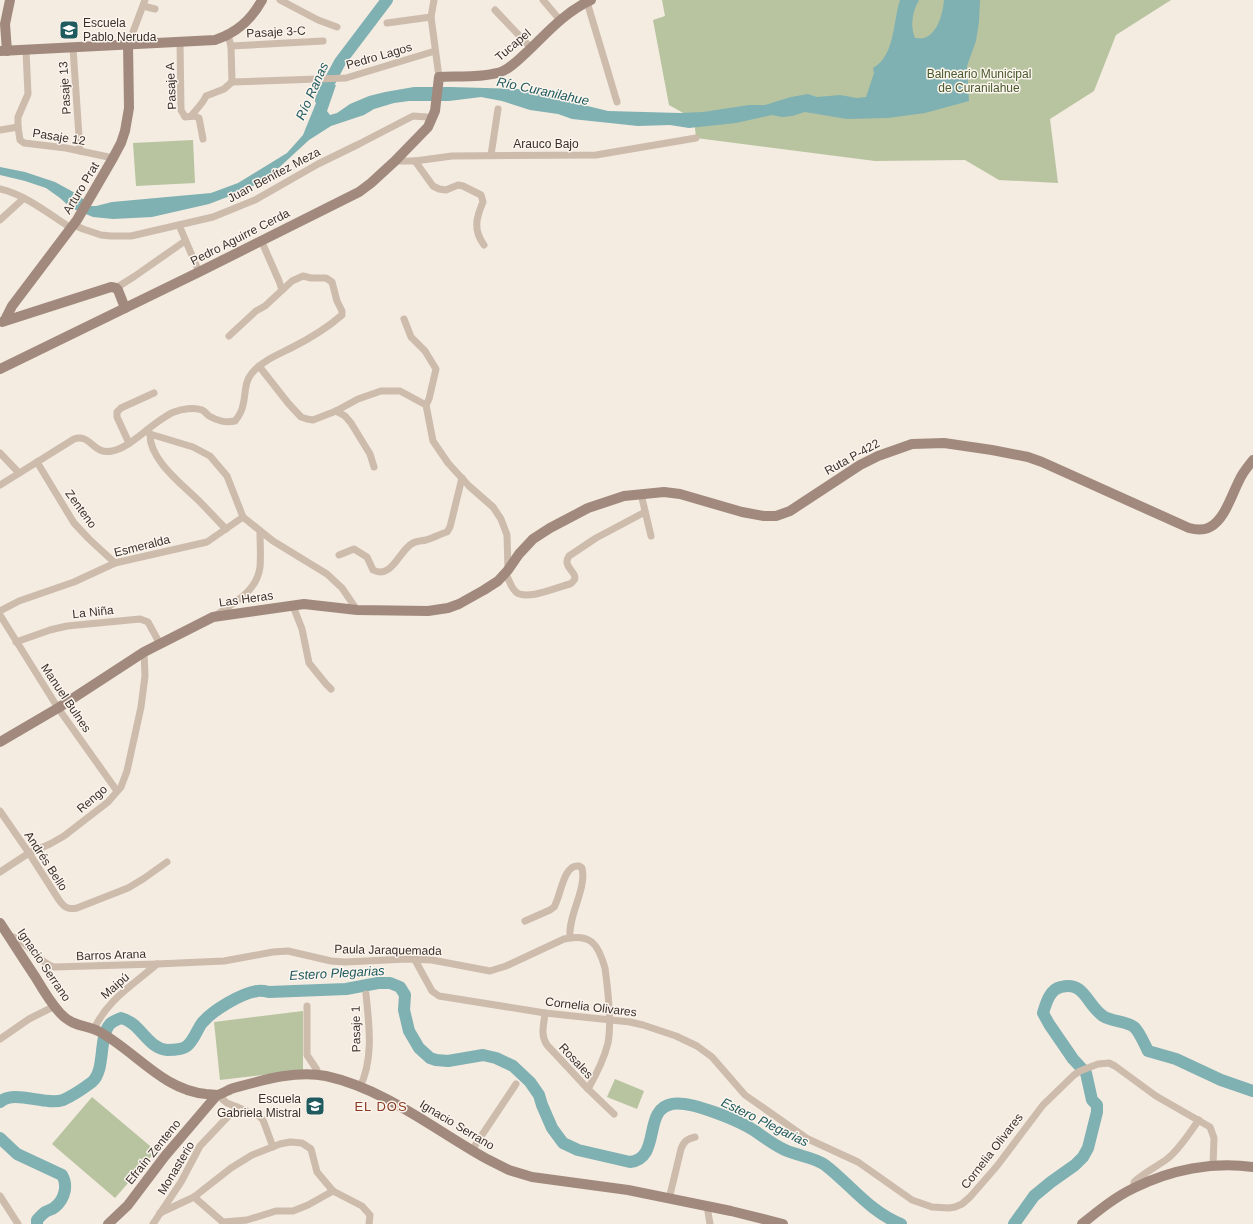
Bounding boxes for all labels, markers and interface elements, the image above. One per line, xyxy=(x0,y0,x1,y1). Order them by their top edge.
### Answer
place label: Escuela Pablo Neruda xyxy=(83,16,157,44)
school or university icon: Escuela Pablo Neruda xyxy=(58,19,80,41)
street label: Pasaje 3-C xyxy=(246,23,306,41)
street label: Tucapel xyxy=(492,26,534,64)
street label: Pedro Lagos xyxy=(344,40,414,72)
water label: Río Ranas xyxy=(293,59,332,122)
street label: Pasaje 13 xyxy=(56,61,74,115)
street label: Pasaje A xyxy=(163,62,179,110)
park label: Balneario Municipal de Curanilahue xyxy=(927,67,1031,95)
water label: Río Curanilahue xyxy=(495,74,591,108)
street label: Pasaje 12 xyxy=(32,126,87,148)
street label: Arauco Bajo xyxy=(513,137,579,151)
street label: Juan Benítez Meza xyxy=(225,145,323,205)
street label: Arturo Prat xyxy=(60,159,102,216)
street label: Pedro Aguirre Cerda xyxy=(188,206,292,268)
street label: Ruta P-422 xyxy=(822,436,882,478)
street label: Zenteno xyxy=(62,487,100,531)
street label: Esmeralda xyxy=(112,532,172,560)
street label: Las Heras xyxy=(218,588,274,610)
street label: La Niña xyxy=(72,603,115,621)
street label: Manuel Bulnes xyxy=(38,661,94,735)
street label: Rengo xyxy=(74,782,110,816)
street label: Andrés Bello xyxy=(22,829,71,894)
street label: Ignacio Serrano xyxy=(15,926,74,1004)
street label: Paula Jaraquemada xyxy=(334,942,442,958)
street label: Barros Arana xyxy=(76,947,147,963)
water label: Estero Plegarias xyxy=(289,963,386,983)
street label: Maipú xyxy=(98,970,132,1002)
street label: Cornelia Olivares xyxy=(544,994,638,1020)
street label: Pasaje 1 xyxy=(349,1005,363,1052)
street label: Rosales xyxy=(556,1040,596,1082)
place label: Escuela Gabriela Mistral xyxy=(217,1092,301,1120)
water label: Estero Plegarias xyxy=(719,1094,812,1150)
school or university icon: Escuela Gabriela Mistral xyxy=(304,1095,326,1117)
street label: Ignacio Serrano xyxy=(417,1097,497,1153)
district label: EL DOS xyxy=(354,1099,408,1114)
street label: Cornelia Olivares xyxy=(958,1110,1026,1192)
street label: Efraín Zenteno xyxy=(123,1116,184,1187)
street label: Monasterio xyxy=(155,1139,197,1197)

